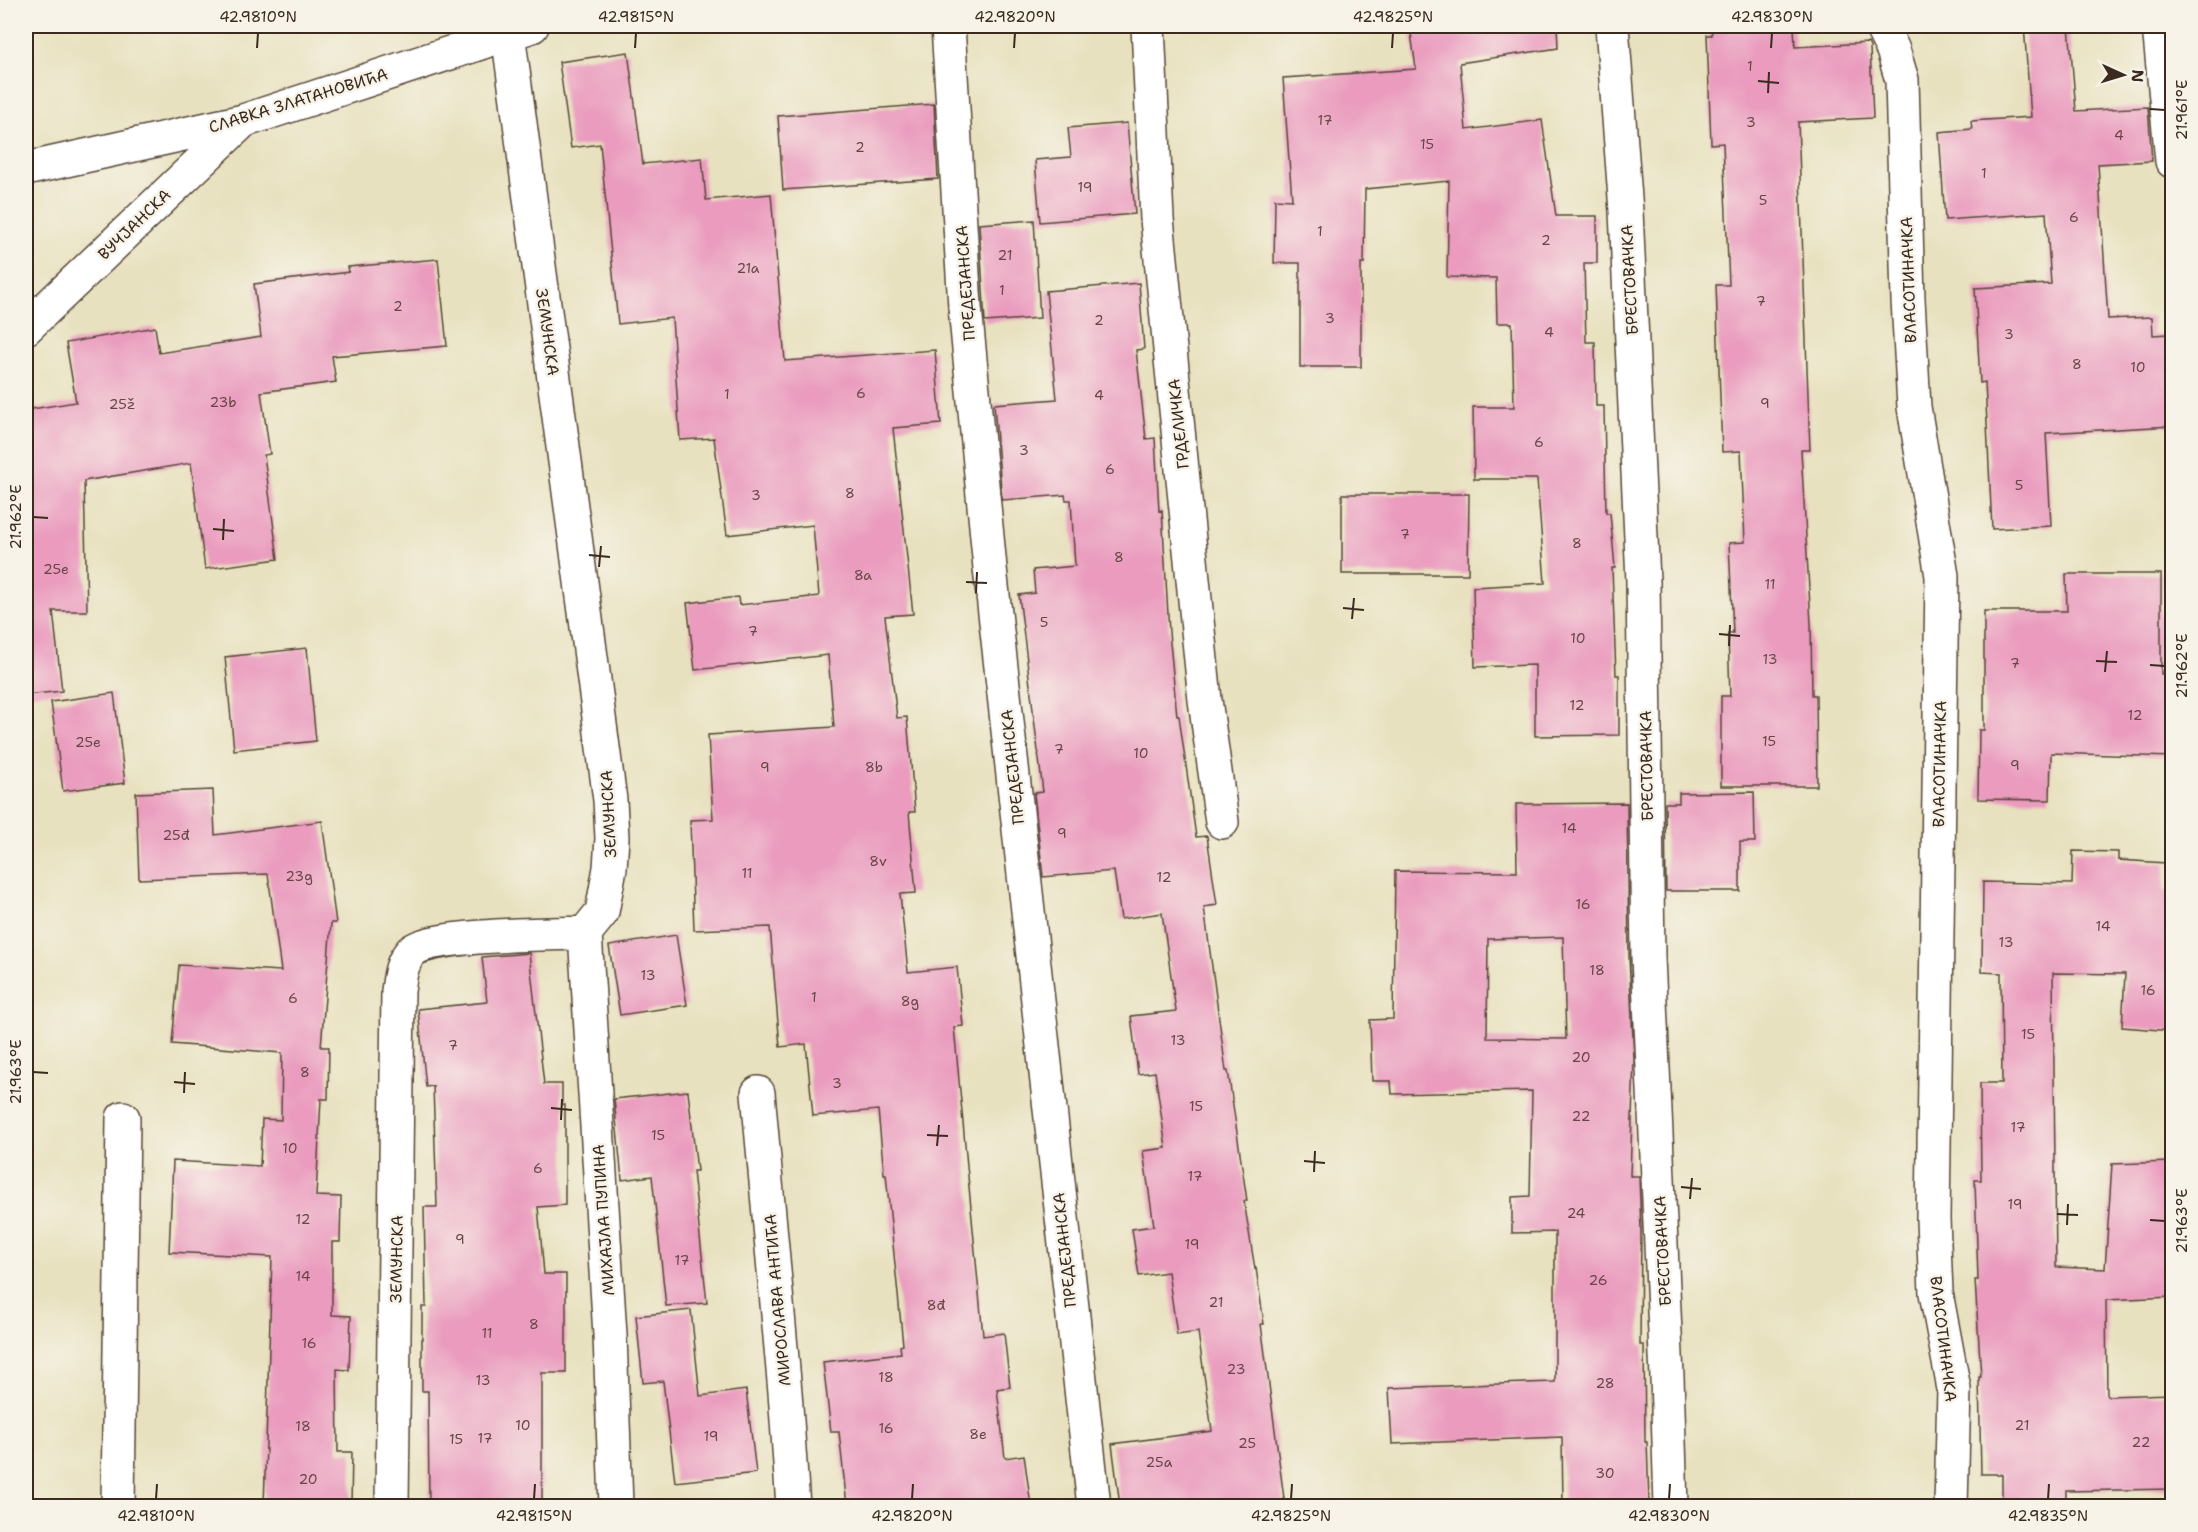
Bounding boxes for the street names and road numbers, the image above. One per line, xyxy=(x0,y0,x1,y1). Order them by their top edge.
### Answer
street label: СЛАВКА ЗЛАТАНОВИЋА xyxy=(206,63,390,138)
street label: ВУЧЈАНСКА xyxy=(93,184,175,264)
street label: ВЛАСОТИНАЧКА xyxy=(1896,216,1921,344)
street label: БРЕСТОВАЧКА xyxy=(1616,224,1643,336)
street label: ПРЕДЕЈАНСКА xyxy=(951,225,980,341)
street label: ЗЕМУНСКА xyxy=(531,287,564,377)
street label: ГРДЕЛИЧКА xyxy=(1163,378,1194,470)
street label: ВЛАСОТИНАЧКА xyxy=(1928,700,1951,828)
street label: ПРЕДЕЈАНСКА xyxy=(996,708,1029,825)
street label: БРЕСТОВАЧКА xyxy=(1635,710,1658,822)
street label: ЗЕМУНСКА xyxy=(596,770,621,858)
street label: МИХАЈЛА ПУПИНА xyxy=(588,1144,619,1296)
street label: ПРЕДЕЈАНСКА xyxy=(1048,1191,1081,1308)
street label: БРЕСТОВАЧКА xyxy=(1649,1195,1676,1307)
street label: МИРОСЛАВА АНТИЋА xyxy=(760,1213,795,1387)
street label: ЗЕМУНСКА xyxy=(385,1215,408,1303)
street label: ВЛАСОТИНАЧКА xyxy=(1925,1275,1962,1403)

